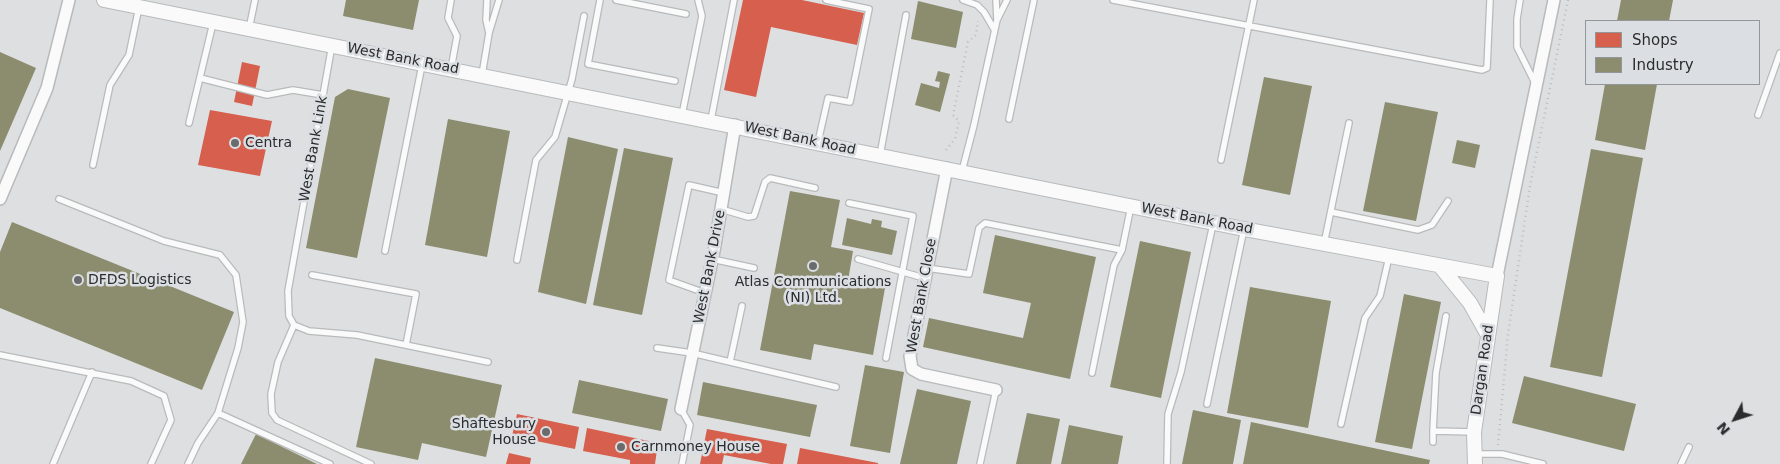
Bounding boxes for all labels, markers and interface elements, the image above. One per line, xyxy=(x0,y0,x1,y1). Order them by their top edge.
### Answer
legend xyxy=(1585,20,1760,85)
text: Shops xyxy=(1632,31,1678,49)
street label: West Bank Road xyxy=(346,40,460,78)
text: Industry xyxy=(1632,56,1694,74)
street label: West Bank Link xyxy=(296,95,332,203)
street label: West Bank Road xyxy=(743,119,857,159)
place label: Centra xyxy=(245,135,292,151)
marker: Centra xyxy=(229,137,241,149)
street label: West Bank Road xyxy=(1140,200,1254,238)
street label: West Bank Drive xyxy=(691,209,729,325)
street label: West Bank Close xyxy=(904,237,940,355)
marker: Atlas Communications (NI) Ltd. xyxy=(807,260,819,272)
place label: DFDS Logistics xyxy=(88,272,192,288)
marker: DFDS Logistics xyxy=(72,274,84,286)
place label: Atlas Communications (NI) Ltd. xyxy=(735,274,891,306)
street label: Dargan Road xyxy=(1468,324,1498,416)
north arrow xyxy=(1710,394,1760,444)
place label: Shaftesbury House xyxy=(452,416,536,448)
text: N xyxy=(1714,419,1733,438)
marker: Shaftesbury House xyxy=(540,426,552,438)
place label: Carnmoney House xyxy=(631,439,760,455)
marker: Carnmoney House xyxy=(615,441,627,453)

